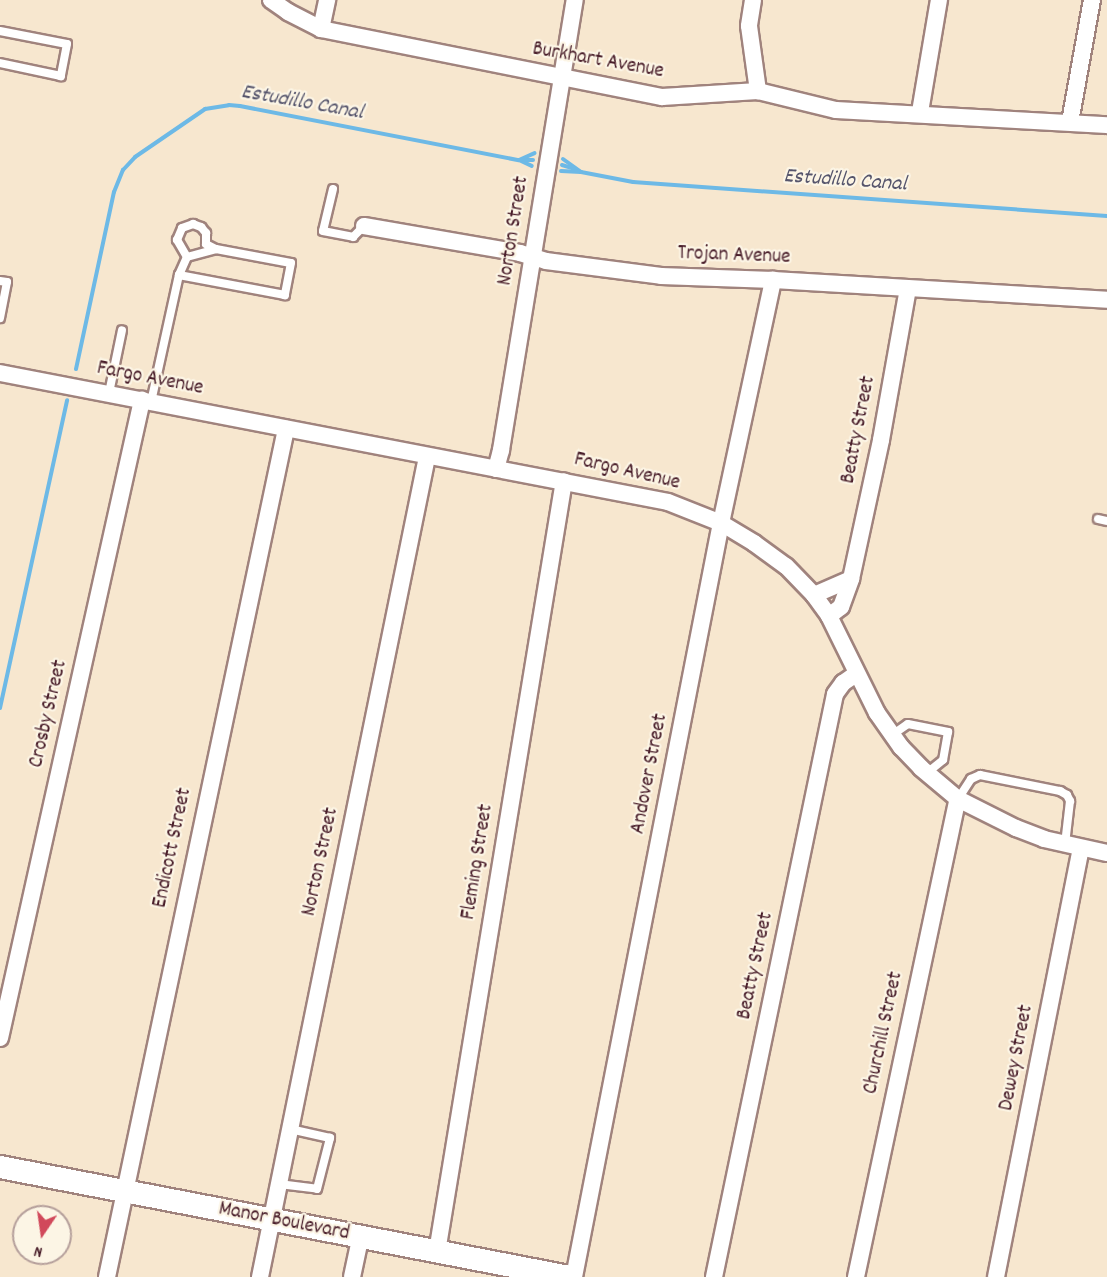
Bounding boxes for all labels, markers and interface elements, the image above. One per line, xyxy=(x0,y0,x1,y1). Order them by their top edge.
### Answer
street label: Burkhart Avenue xyxy=(530,37,666,85)
water label: Estudillo Canal xyxy=(239,79,365,127)
water label: Estudillo Canal xyxy=(783,164,907,198)
street label: Norton Street xyxy=(493,175,535,287)
street label: Trojan Avenue xyxy=(677,241,791,271)
street label: Fargo Avenue xyxy=(95,356,205,402)
street label: Beatty Street xyxy=(836,374,882,486)
street label: Fargo Avenue xyxy=(572,448,682,496)
street label: Crosby Street xyxy=(24,658,74,770)
street label: Andover Street xyxy=(626,712,674,836)
street label: Endicott Street xyxy=(148,786,198,910)
street label: Fleming Street xyxy=(456,802,500,922)
street label: Norton Street xyxy=(297,806,345,918)
street label: Beatty Street xyxy=(732,910,780,1022)
street label: Churchill Street xyxy=(859,969,909,1097)
street label: Dewey Street xyxy=(994,1003,1040,1113)
street label: Manor Boulevard xyxy=(216,1197,352,1247)
north arrow xyxy=(12,1205,72,1265)
text: N xyxy=(32,1239,45,1263)

